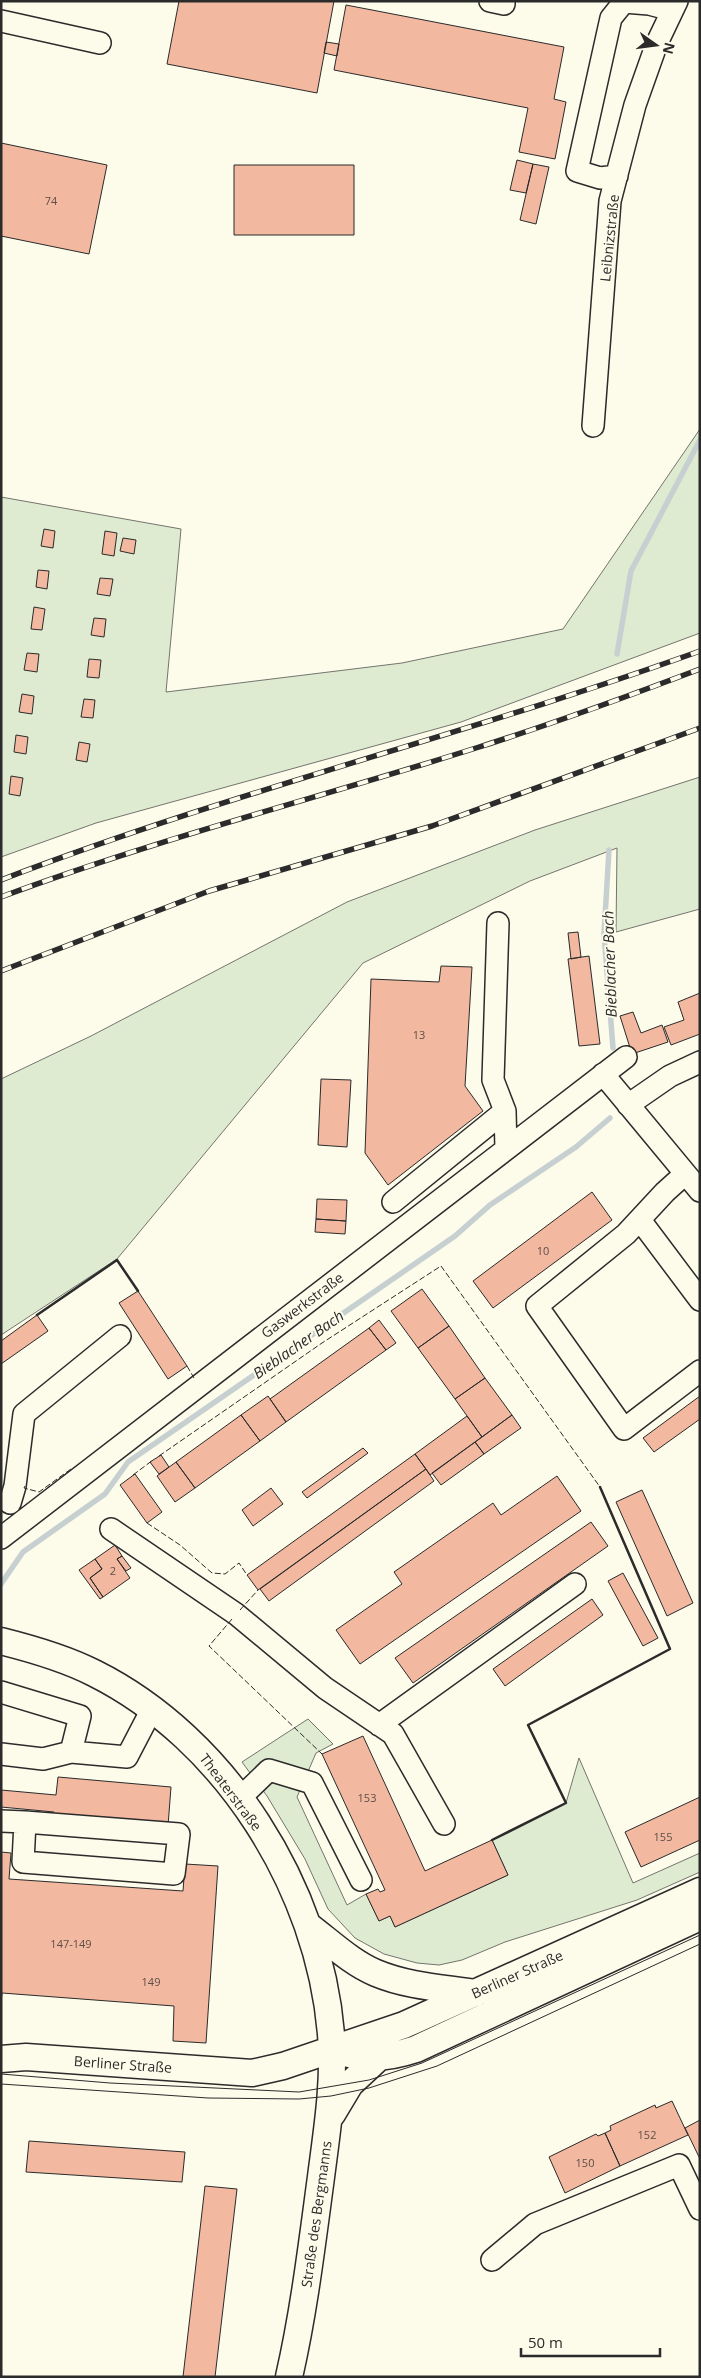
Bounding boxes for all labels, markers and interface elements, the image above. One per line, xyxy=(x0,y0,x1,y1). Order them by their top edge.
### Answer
north arrow xyxy=(631,20,681,70)
text: N xyxy=(659,40,680,56)
house number: 74 xyxy=(45,193,58,208)
street label: Leibnizstraße xyxy=(595,193,623,283)
water label: Bieblacher Bach xyxy=(597,910,621,1018)
house number: 13 xyxy=(413,1027,425,1042)
house number: 10 xyxy=(537,1243,549,1258)
street label: Gaswerkstraße xyxy=(257,1268,347,1342)
water label: Bieblacher Bach xyxy=(248,1305,348,1383)
house number: 2 xyxy=(110,1563,116,1578)
street label: Theaterstraße xyxy=(196,1749,266,1835)
house number: 153 xyxy=(358,1790,376,1805)
house number: 155 xyxy=(654,1829,672,1844)
house number: 147-149 xyxy=(50,1936,92,1951)
street label: Berliner Straße xyxy=(468,1945,566,2003)
house number: 149 xyxy=(142,1974,160,1989)
street label: Berliner Straße xyxy=(73,2051,173,2077)
house number: 152 xyxy=(638,2127,656,2142)
street label: Straße des Bergmanns xyxy=(296,2139,336,2289)
house number: 150 xyxy=(576,2155,594,2170)
scale bar xyxy=(521,2326,660,2358)
text: 50 m xyxy=(528,2332,563,2352)

